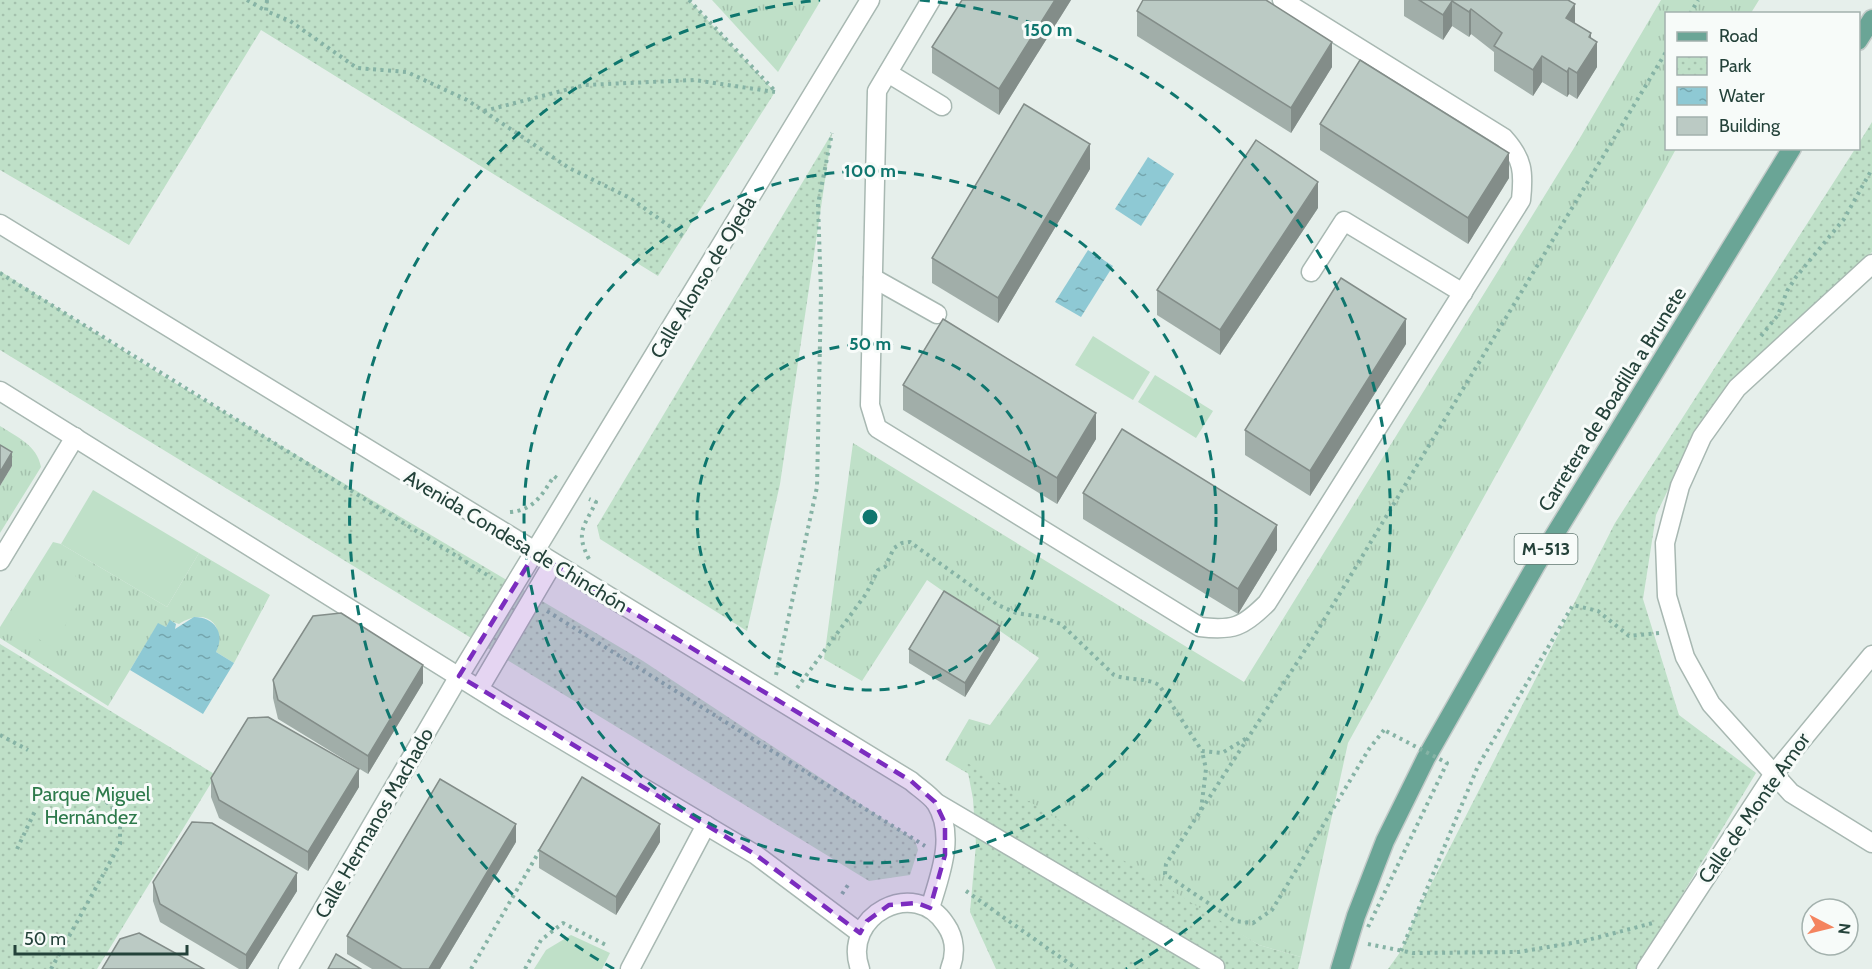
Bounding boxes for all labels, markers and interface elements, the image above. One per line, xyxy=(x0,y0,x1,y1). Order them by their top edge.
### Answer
legend xyxy=(1665,12,1860,150)
text: 150 m xyxy=(1024,19,1072,41)
text: Road xyxy=(1719,25,1758,47)
text: Park xyxy=(1719,55,1752,77)
text: Water xyxy=(1719,85,1765,107)
text: Building xyxy=(1719,115,1781,137)
text: 100 m xyxy=(844,160,896,182)
street label: Calle Alonso de Ojeda xyxy=(645,191,761,362)
street label: Carretera de Boadilla a Brunete xyxy=(1533,282,1691,516)
text: 50 m xyxy=(849,333,891,355)
street label: Avenida Condesa de Chinchón xyxy=(400,465,632,617)
centre of rings xyxy=(860,507,880,527)
road number: M-513 xyxy=(1514,534,1578,564)
street label: Calle Hermanos Machado xyxy=(310,724,438,922)
street label: Calle de Monte Amor xyxy=(1693,727,1815,888)
park label: Parque Miguel Hernández xyxy=(32,782,151,829)
north arrow xyxy=(1800,897,1860,957)
scale bar xyxy=(15,918,188,956)
text: N xyxy=(1834,922,1855,936)
text: 50 m xyxy=(24,928,66,950)

